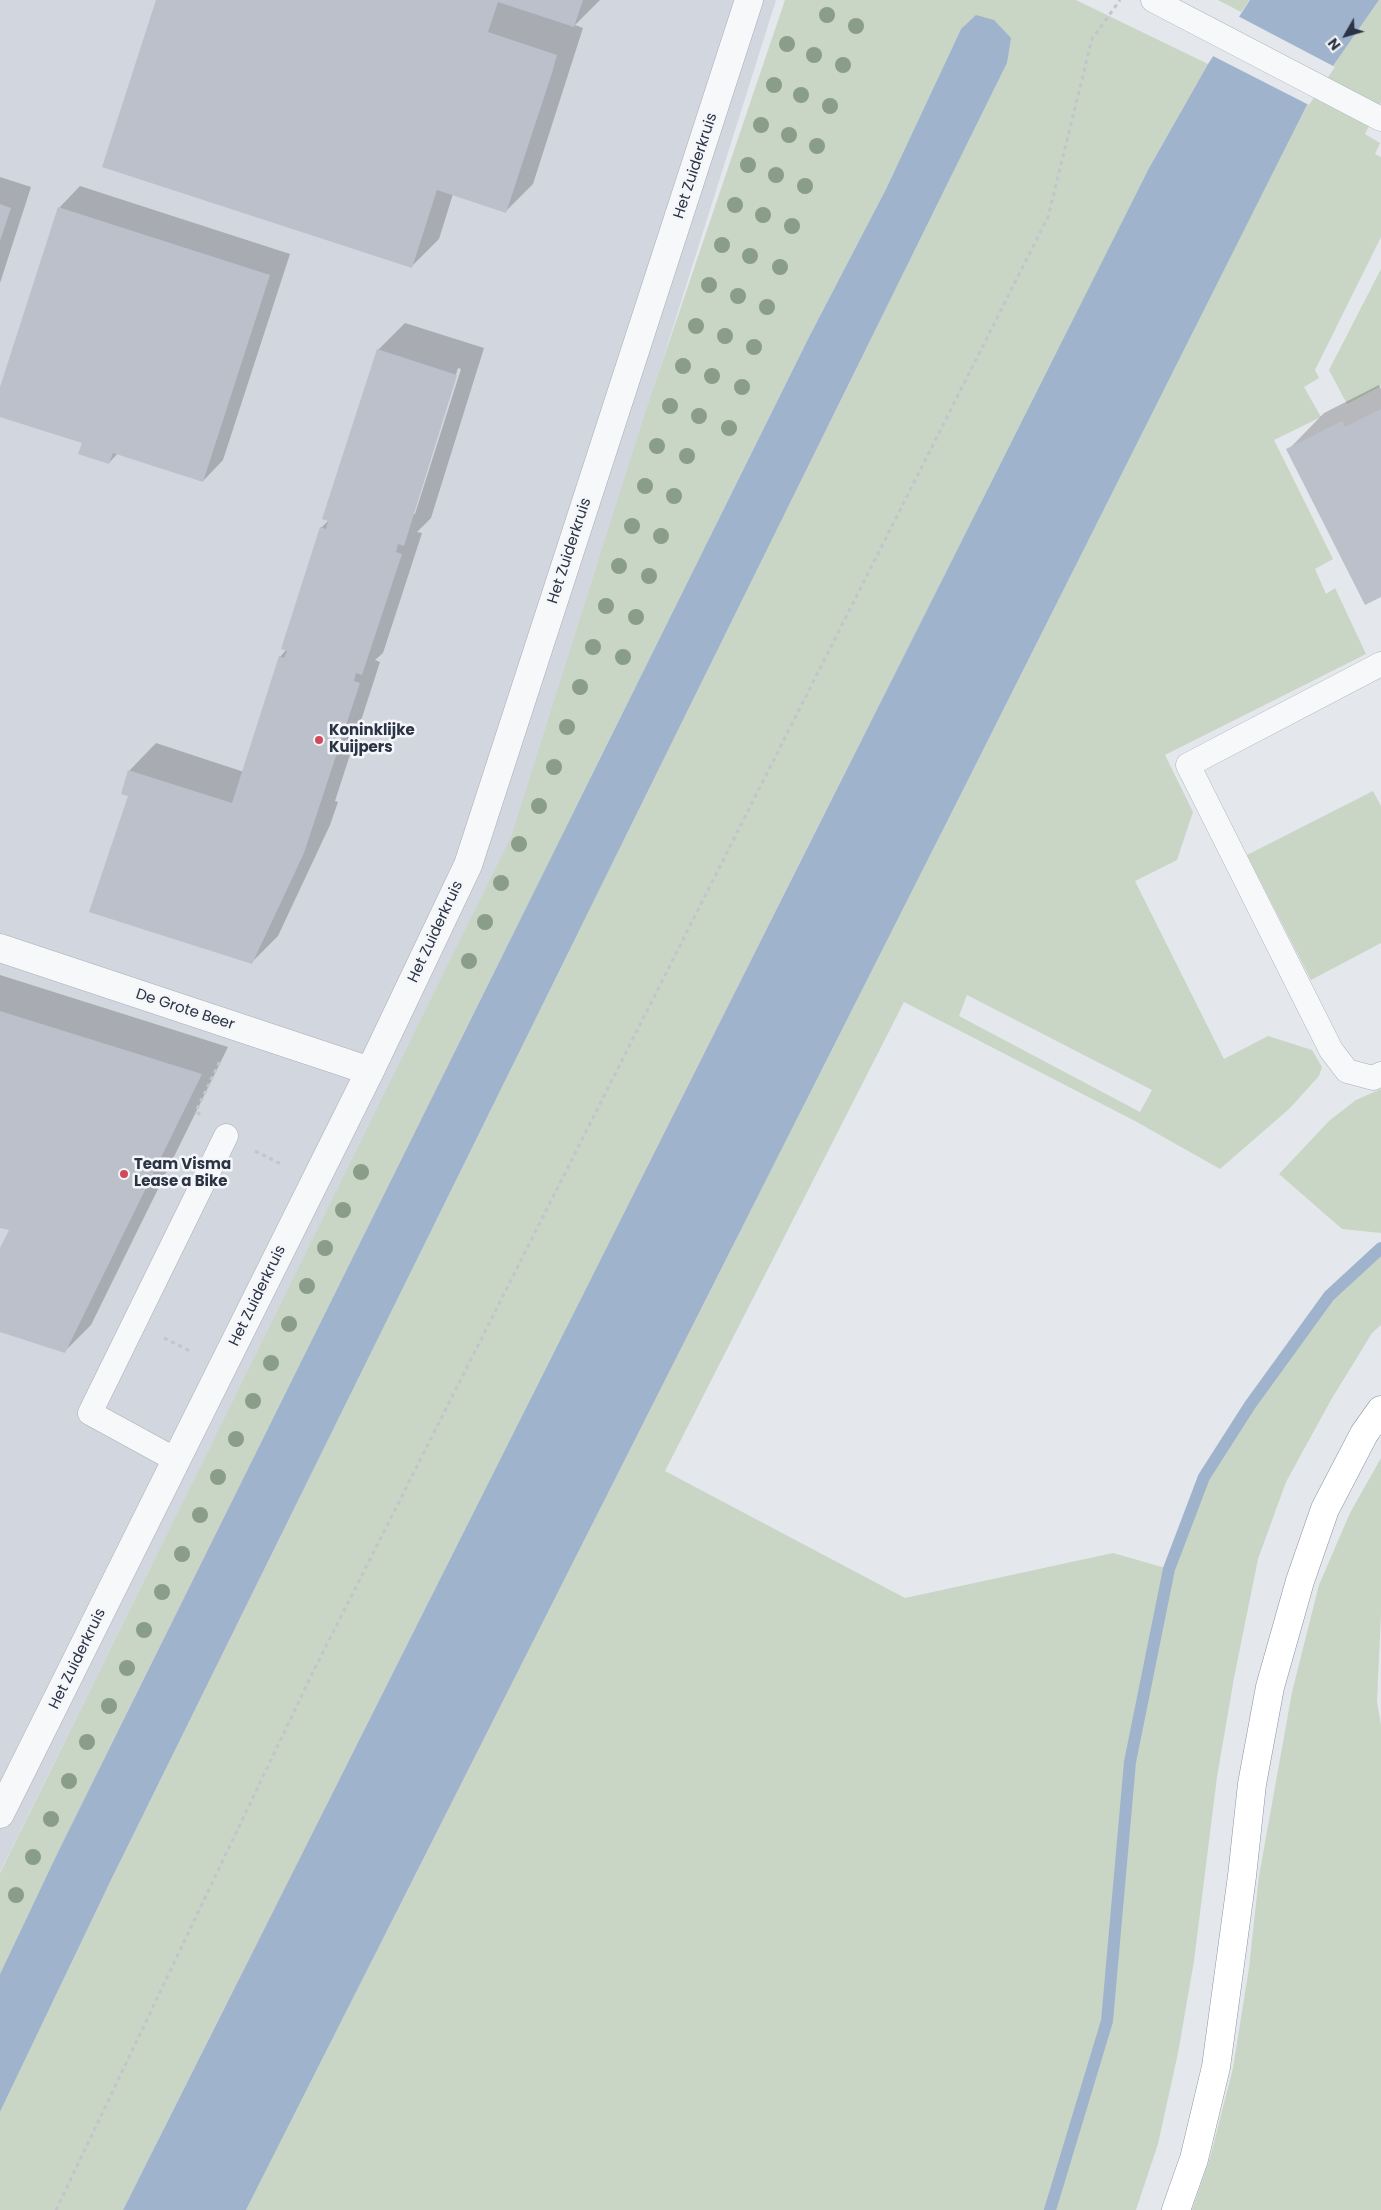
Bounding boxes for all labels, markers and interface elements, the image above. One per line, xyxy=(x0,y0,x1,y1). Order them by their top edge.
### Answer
north arrow xyxy=(1321,10,1371,60)
text: N xyxy=(1323,34,1345,55)
street label: Het Zuiderkruis xyxy=(670,111,722,221)
street label: Het Zuiderkruis xyxy=(544,496,596,606)
place label: Koninklijke Kuijpers xyxy=(329,722,415,757)
marker: Koninklijke Kuijpers xyxy=(313,734,325,746)
street label: Het Zuiderkruis xyxy=(405,878,467,986)
street label: De Grote Beer xyxy=(133,986,237,1034)
place label: Team Visma Lease a Bike xyxy=(134,1156,231,1191)
marker: Team Visma Lease a Bike xyxy=(118,1168,130,1180)
street label: Het Zuiderkruis xyxy=(226,1243,290,1349)
street label: Het Zuiderkruis xyxy=(46,1606,110,1712)

